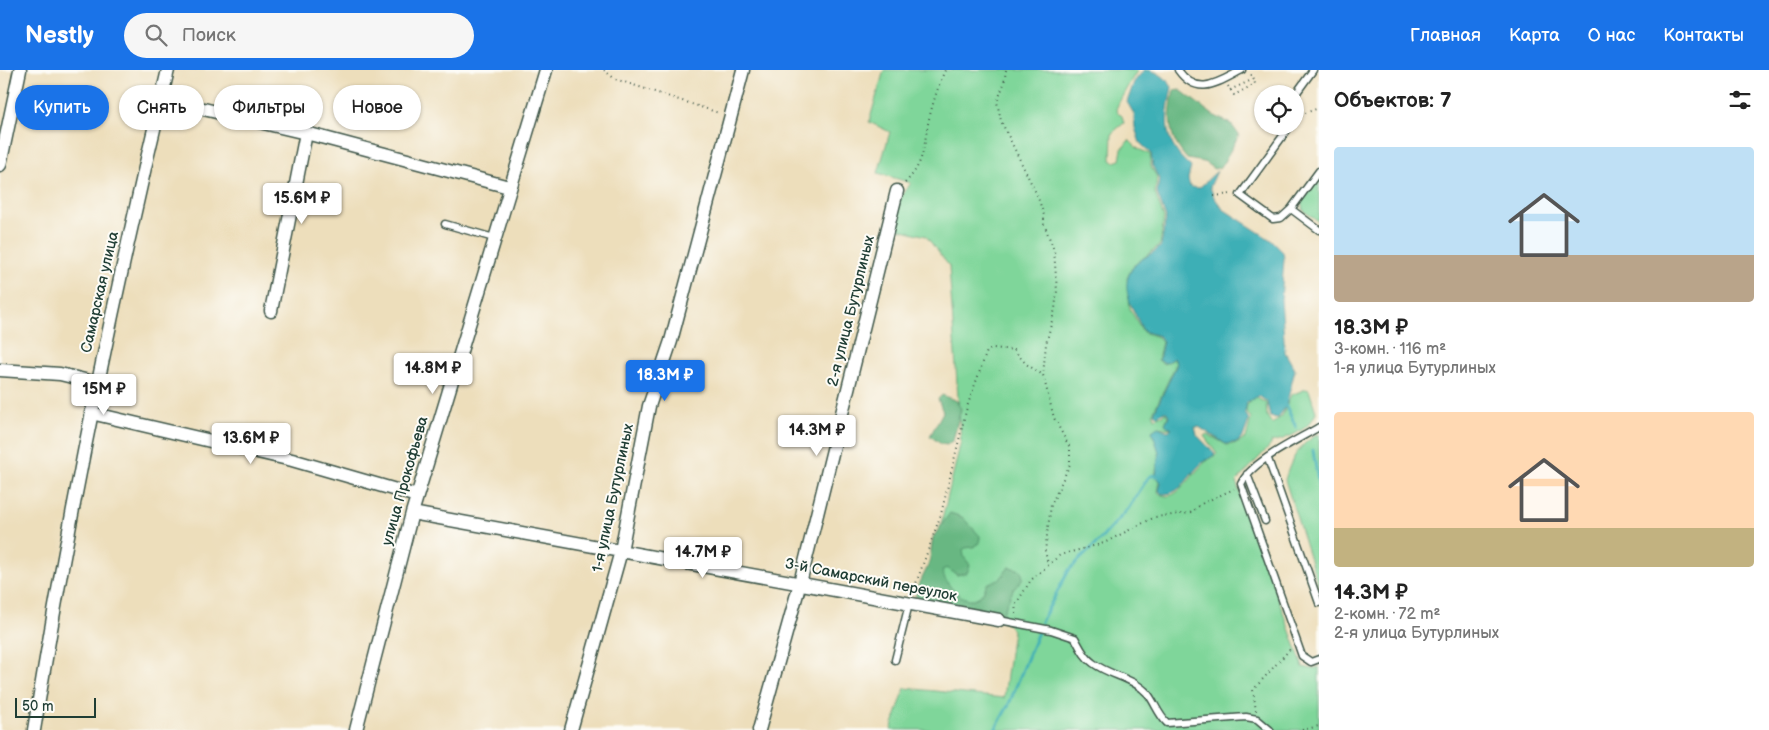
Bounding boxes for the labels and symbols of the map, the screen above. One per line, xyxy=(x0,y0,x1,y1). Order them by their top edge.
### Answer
pin: 15.6M ₽ xyxy=(256,182,348,225)
street label: Самарская улица xyxy=(77,229,123,355)
street label: 2-я улица Бутурлиных xyxy=(823,233,879,388)
pin: 14.8M ₽ xyxy=(387,352,479,395)
pin: 18.3M ₽ xyxy=(619,360,711,402)
pin: 15M ₽ xyxy=(69,374,139,416)
street label: улица Прокофьева xyxy=(377,414,433,548)
pin: 14.3M ₽ xyxy=(771,414,863,457)
pin: 13.6M ₽ xyxy=(205,422,297,465)
street label: 1-я улица Бутурлиных xyxy=(588,422,638,574)
pin: 14.7M ₽ xyxy=(657,536,749,579)
street label: 3-й Самарский переулок xyxy=(783,554,959,606)
scale bar xyxy=(15,695,96,718)

